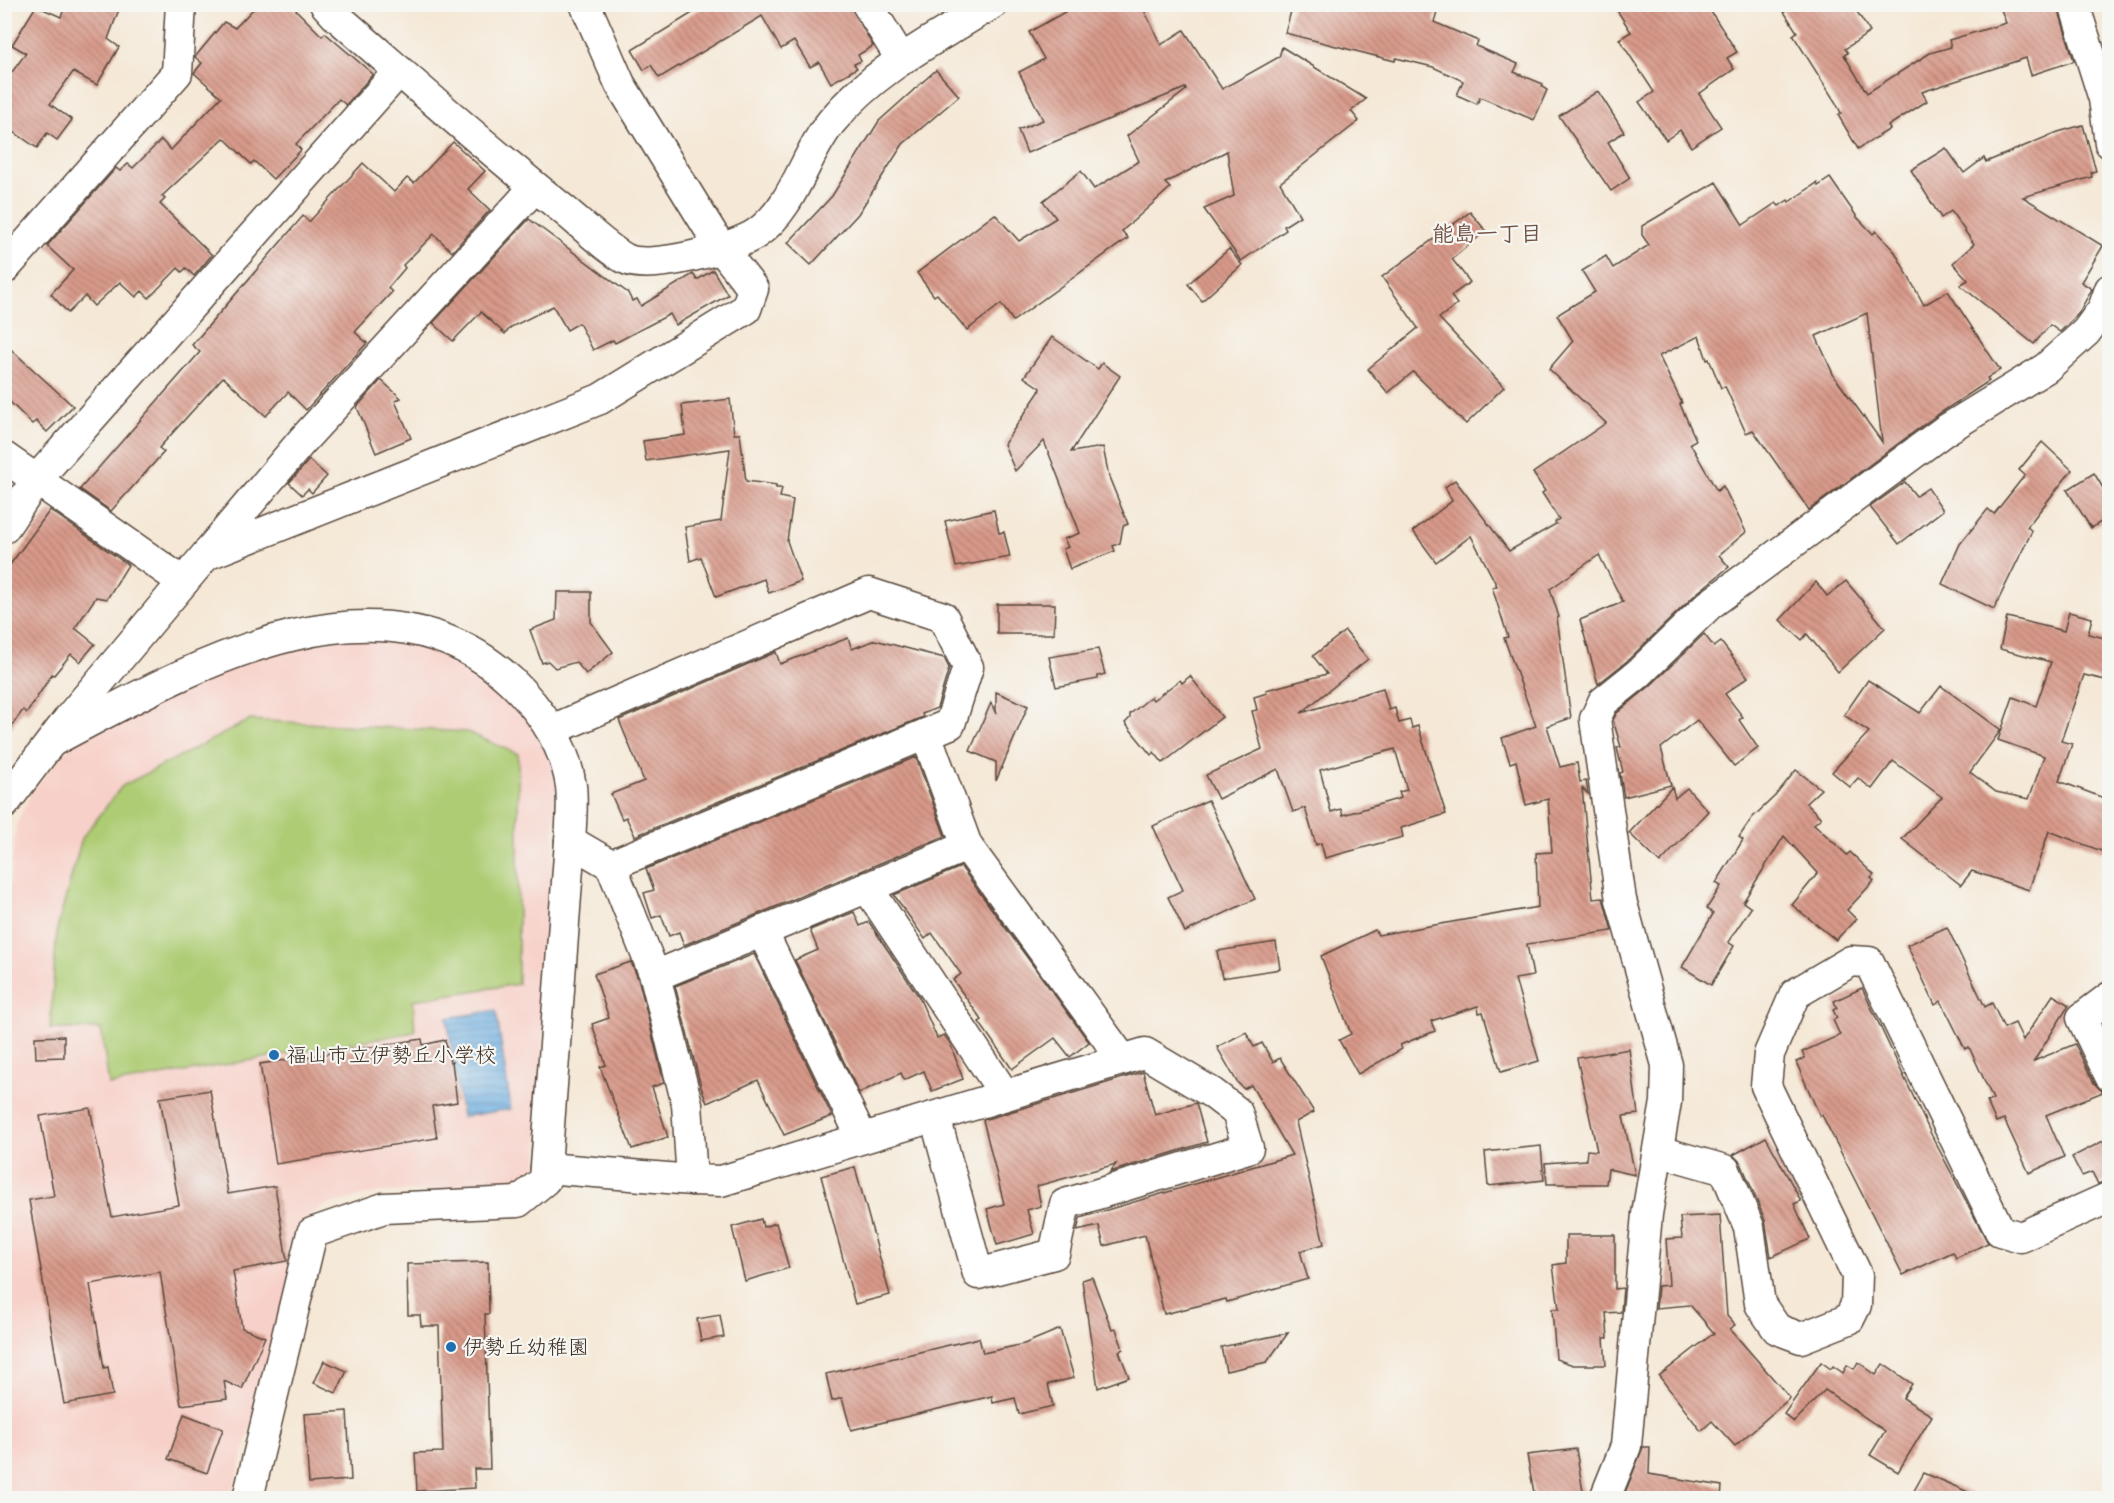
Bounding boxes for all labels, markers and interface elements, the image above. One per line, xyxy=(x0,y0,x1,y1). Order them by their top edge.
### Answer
district label: 能島一丁目 xyxy=(1432,219,1542,250)
place label: 福山市立伊勢丘小学校 xyxy=(286,1041,496,1070)
marker: 福山市立伊勢丘小学校 xyxy=(267,1048,281,1062)
place label: 伊勢丘幼稚園 xyxy=(463,1333,589,1362)
marker: 伊勢丘幼稚園 xyxy=(444,1340,458,1354)

